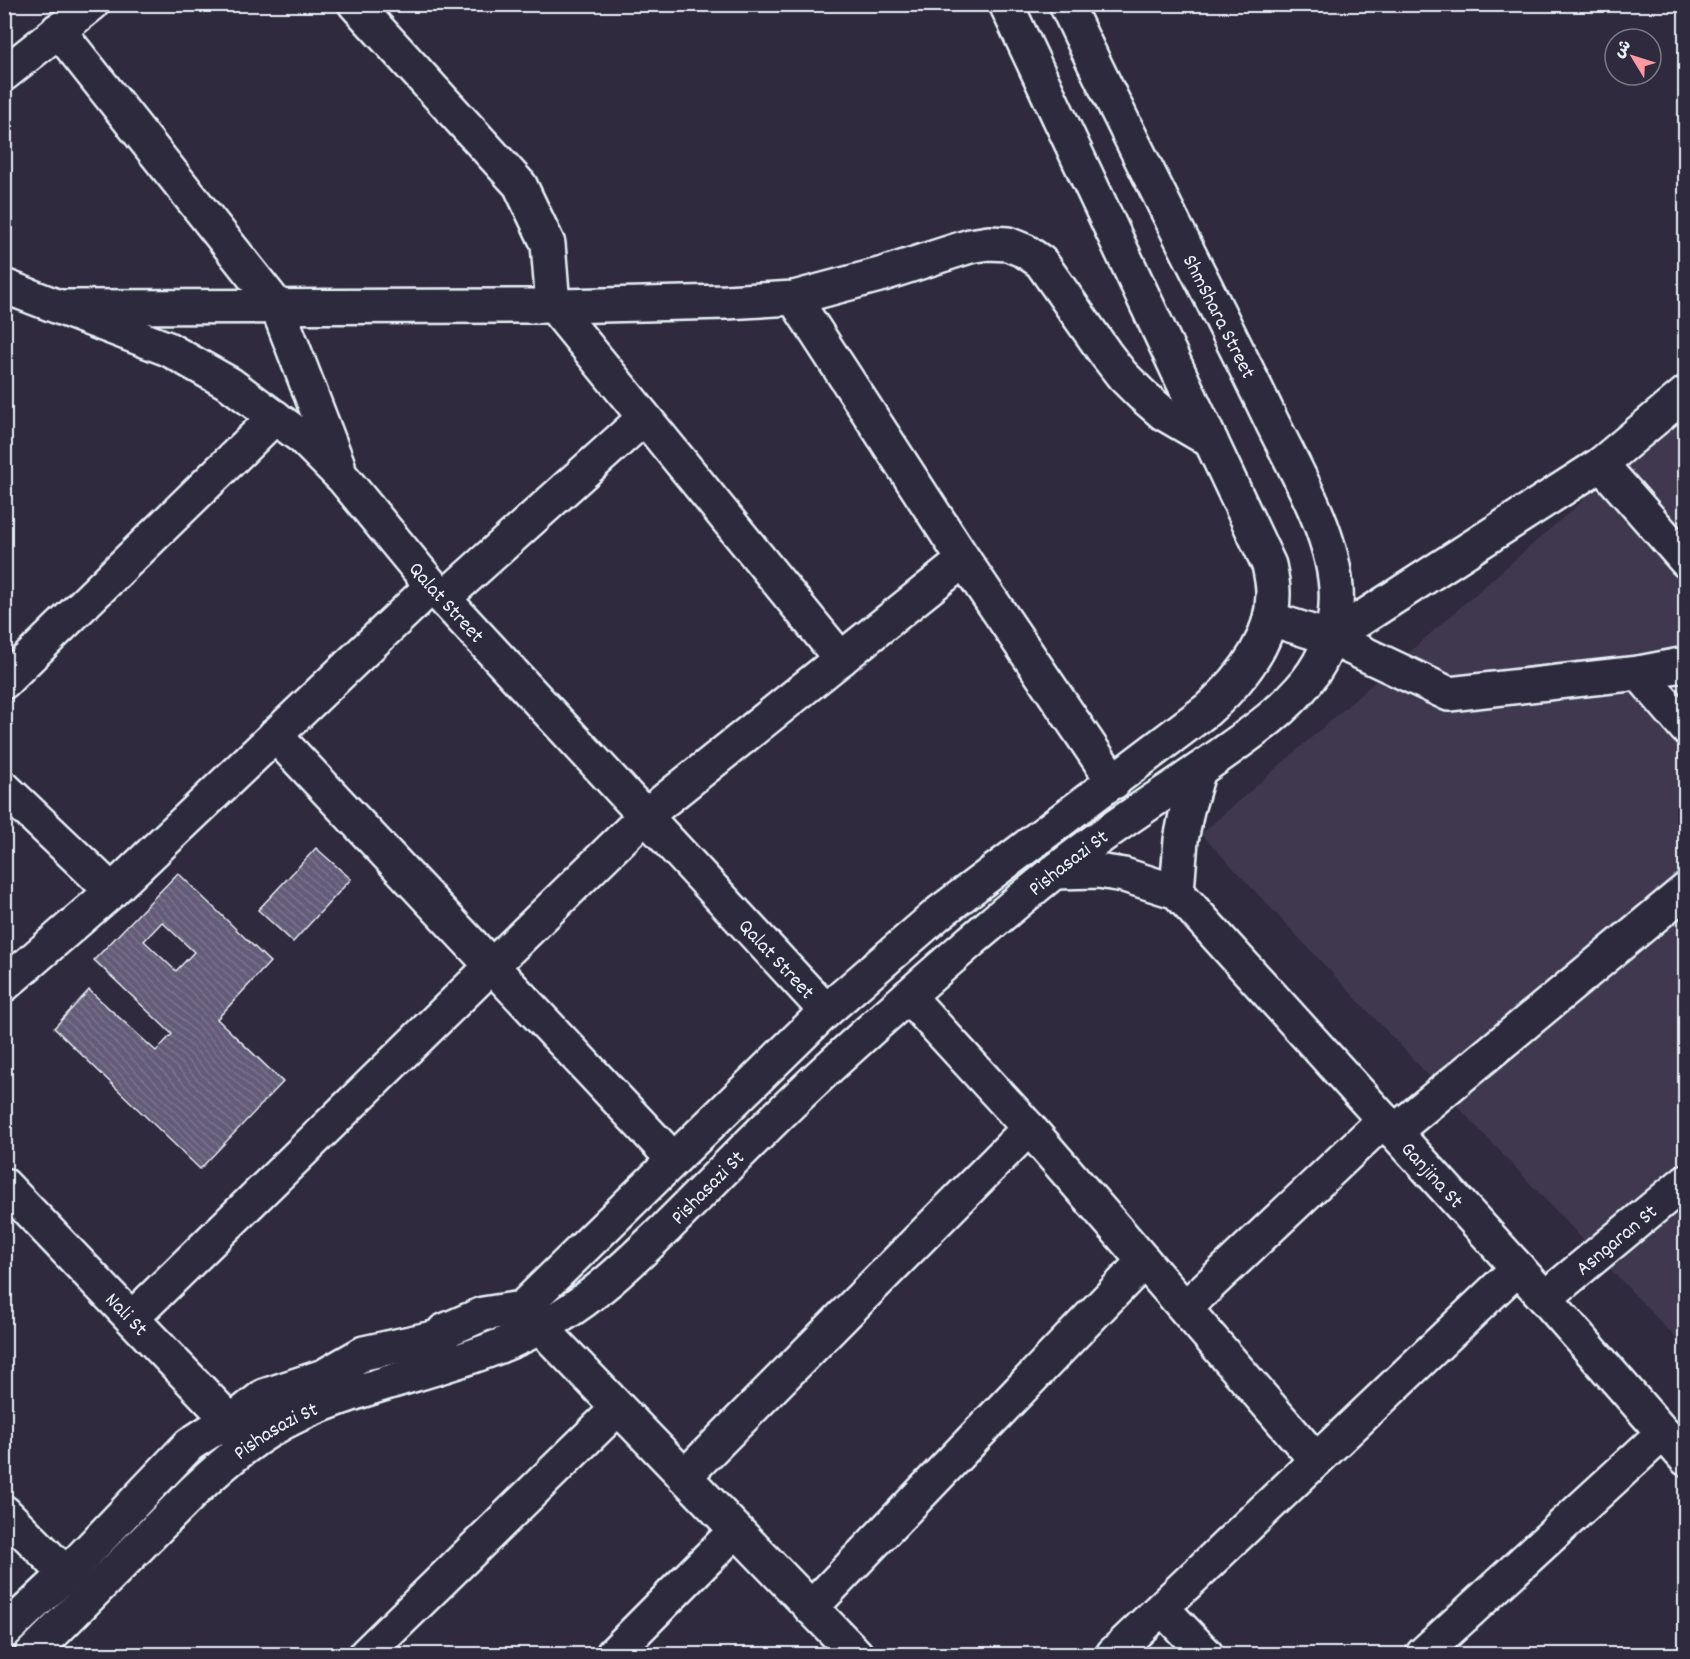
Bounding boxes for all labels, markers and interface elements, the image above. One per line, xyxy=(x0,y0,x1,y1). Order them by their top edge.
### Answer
north arrow xyxy=(1603,27,1663,87)
text: ش xyxy=(1609,35,1638,63)
street label: ShmShara Street xyxy=(1173,250,1262,385)
street label: Qalat Street xyxy=(400,556,490,651)
street label: Pishasazi St xyxy=(1023,824,1116,905)
street label: Qalat Street xyxy=(730,913,820,1008)
street label: Ganjina St xyxy=(1392,1136,1469,1217)
street label: Pishasazi St xyxy=(665,1145,753,1233)
street label: Asngaran St xyxy=(1570,1198,1665,1284)
street label: Nali St xyxy=(97,1287,154,1345)
street label: Pishasazi St xyxy=(228,1396,323,1469)

